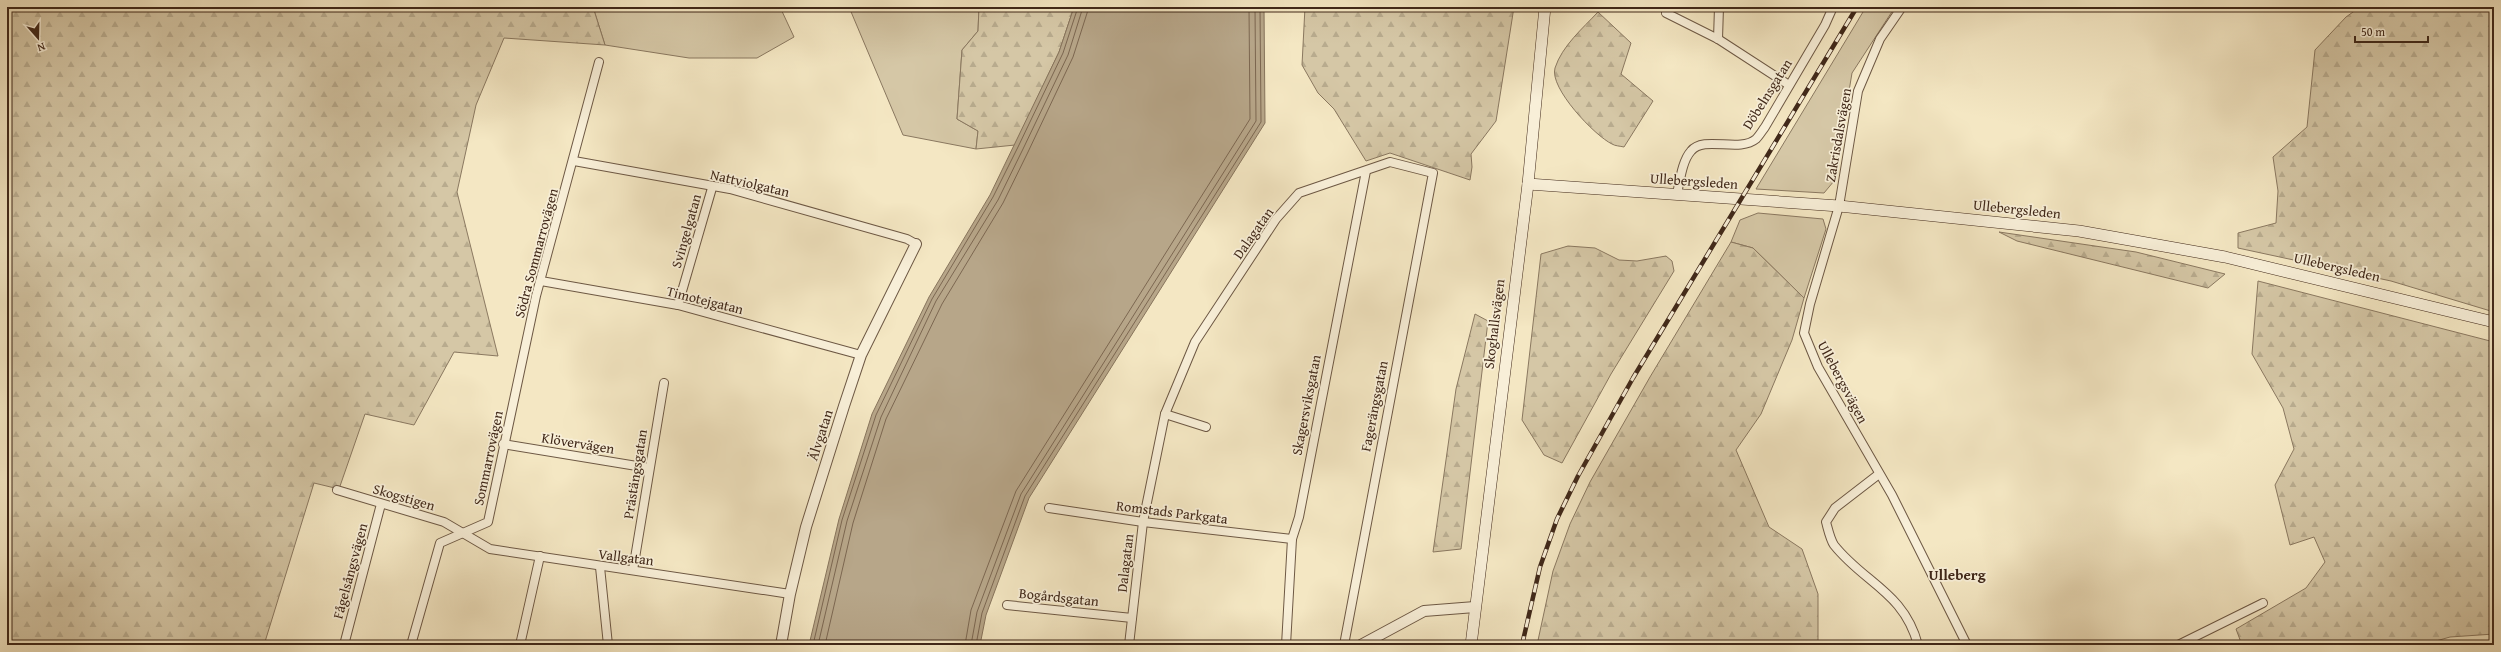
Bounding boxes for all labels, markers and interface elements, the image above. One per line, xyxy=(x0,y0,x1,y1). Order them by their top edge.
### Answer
north arrow xyxy=(18,18,58,58)
scale bar xyxy=(2355,18,2428,44)
text: 50 m xyxy=(2361,23,2385,40)
text: N xyxy=(35,39,48,56)
street label: Döbelnsgatan xyxy=(1737,55,1797,133)
street label: Zakrisdalsvägen xyxy=(1820,86,1856,184)
street label: Nattviolgatan xyxy=(708,164,792,202)
street label: Ullebergsleden xyxy=(1649,168,1739,194)
street label: Södra Sommarrovägen xyxy=(509,186,563,320)
street label: Svingelgatan xyxy=(666,192,706,270)
street label: Ullebergsleden xyxy=(1972,194,2062,224)
street label: Dalagatan xyxy=(1228,203,1278,263)
street label: Ullebergsleden xyxy=(2292,247,2382,287)
street label: Skoghallsvägen xyxy=(1479,278,1509,370)
street label: Timotejgatan xyxy=(664,281,746,319)
street label: Ullebergsvägen xyxy=(1813,337,1873,427)
street label: Skagersviksgatan xyxy=(1286,353,1326,457)
street label: Fagerängsgatan xyxy=(1355,359,1393,453)
street label: Älvgatan xyxy=(802,407,838,463)
street label: Sommarrovägen xyxy=(468,409,508,507)
street label: Klövervägen xyxy=(540,427,616,459)
street label: Prästängsgatan xyxy=(618,428,652,520)
street label: Skogstigen xyxy=(371,479,437,515)
street label: Romstads Parkgata xyxy=(1115,495,1229,529)
street label: Fågelsångsvägen xyxy=(328,521,372,621)
street label: Dalagatan xyxy=(1111,533,1139,593)
street label: Vallgatan xyxy=(597,544,655,570)
district label: Ulleberg xyxy=(1928,564,1986,585)
street label: Bogårdsgatan xyxy=(1018,583,1100,611)

